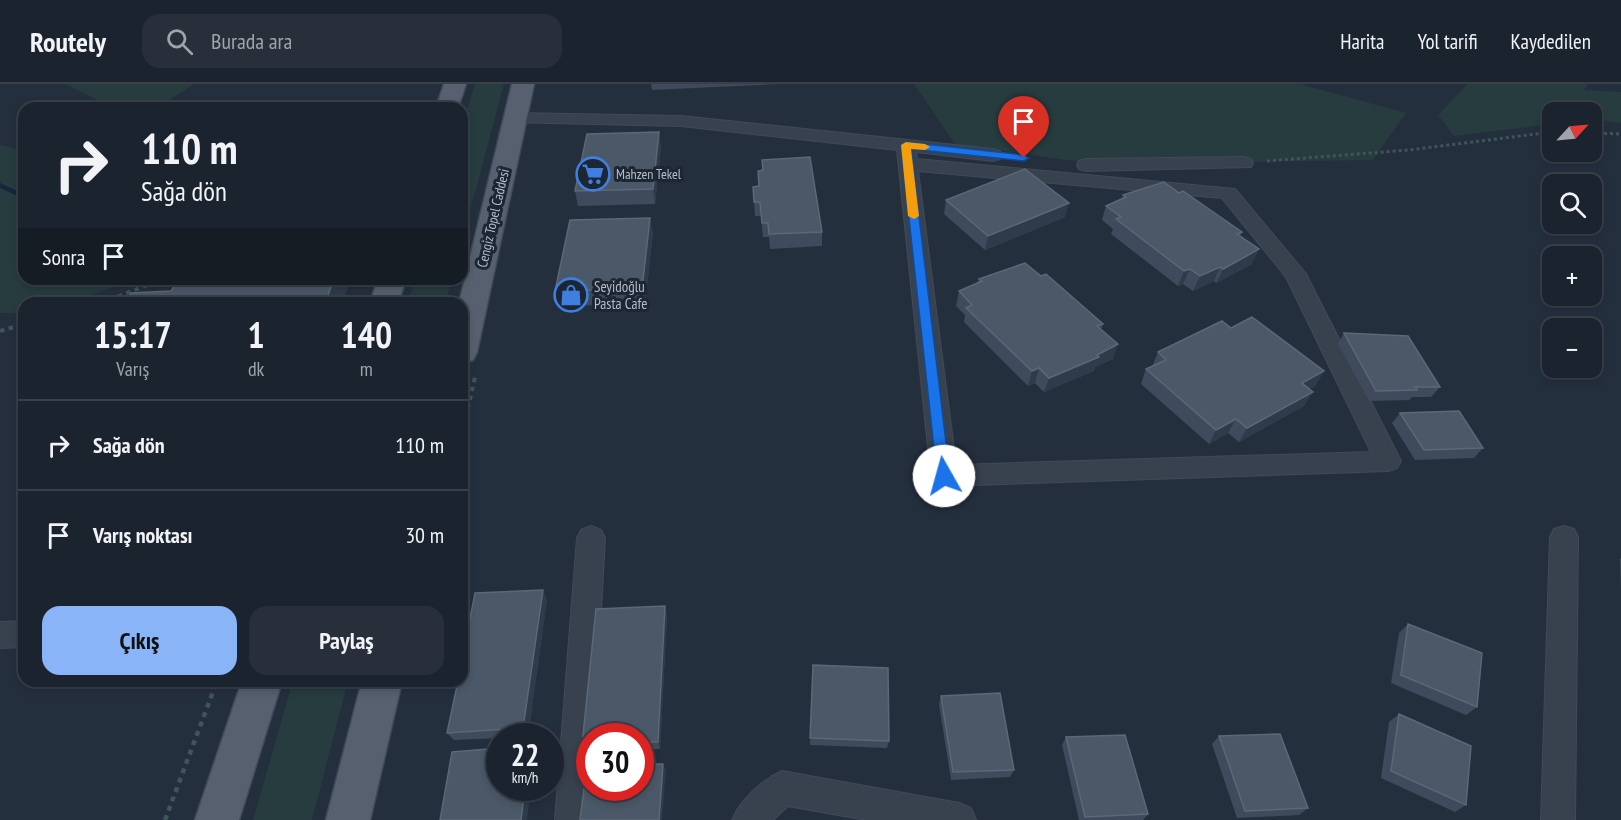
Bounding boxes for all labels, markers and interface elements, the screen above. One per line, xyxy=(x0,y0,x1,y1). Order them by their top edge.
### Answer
search box xyxy=(142,14,562,68)
text: Routely xyxy=(30,23,106,60)
icon: search xyxy=(163,25,196,58)
text: Burada ara xyxy=(211,27,292,55)
text: Harita xyxy=(1340,28,1384,55)
text: Yol tarifi xyxy=(1417,28,1478,55)
text: Kaydedilen xyxy=(1511,28,1591,55)
pin xyxy=(998,96,1049,158)
north arrow xyxy=(1542,102,1602,162)
map controls xyxy=(1542,102,1602,378)
icon: arrive xyxy=(1007,105,1040,138)
text: 110 m xyxy=(141,121,238,176)
icon: right xyxy=(42,126,120,204)
supermarket icon: Mahzen Tekel xyxy=(575,156,611,192)
place label: Mahzen Tekel xyxy=(616,165,682,183)
street label: Cengiz Topel Caddesi xyxy=(473,167,513,269)
text: Sağa dön xyxy=(141,174,227,208)
button: search xyxy=(1542,174,1602,234)
icon: arrive xyxy=(97,240,130,273)
text: Sonra xyxy=(42,243,85,271)
button: + xyxy=(1542,246,1602,306)
shop icon: Seyidoğlu Pasta Cafe xyxy=(553,277,589,313)
place label: Seyidoğlu Pasta Cafe xyxy=(594,277,647,313)
text: 15:17 xyxy=(94,311,172,358)
text: 1 xyxy=(248,311,265,358)
text: 140 xyxy=(341,311,392,358)
button: − xyxy=(1542,318,1602,378)
text: Varış xyxy=(116,356,149,382)
text: dk xyxy=(248,356,264,382)
text: m xyxy=(360,356,373,382)
icon: right xyxy=(42,429,75,462)
text: Sağa dön xyxy=(93,431,165,459)
text: 110 m xyxy=(395,431,444,459)
position arrow xyxy=(912,444,976,508)
icon: arrive xyxy=(42,519,75,552)
text: Varış noktası xyxy=(93,521,193,549)
text: 30 m xyxy=(405,521,444,549)
button: Çıkış xyxy=(42,606,237,675)
button: Paylaş xyxy=(249,606,444,675)
speed limit sign: 30 xyxy=(576,723,654,801)
text: 22 xyxy=(511,735,539,774)
text: km/h xyxy=(512,768,538,787)

